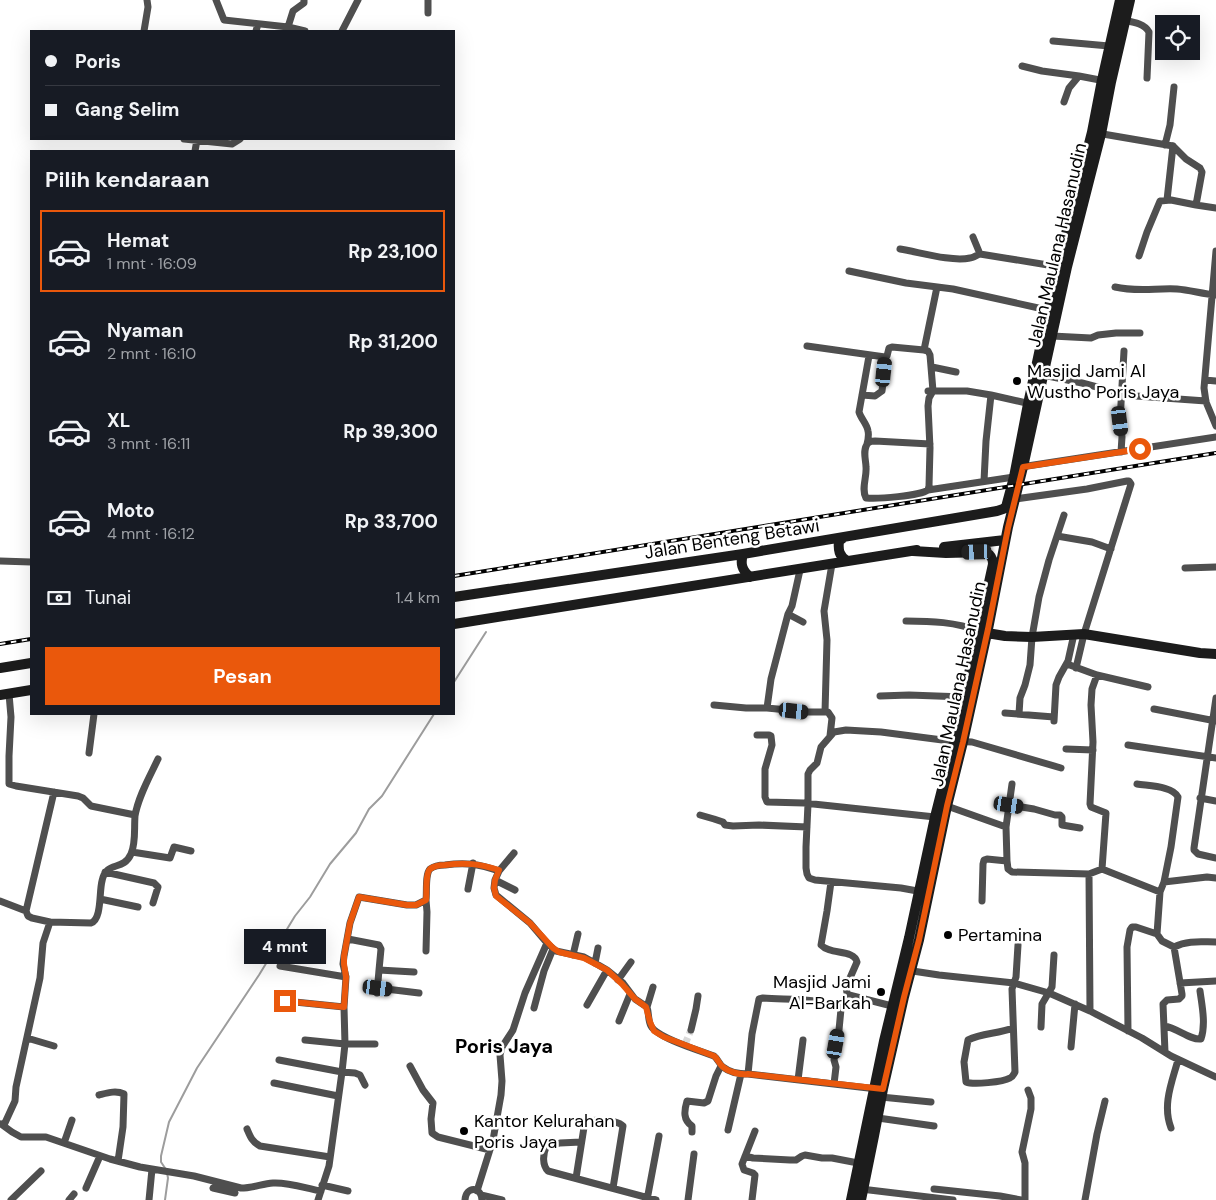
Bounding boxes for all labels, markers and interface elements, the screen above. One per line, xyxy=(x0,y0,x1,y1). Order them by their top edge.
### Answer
map controls xyxy=(1155,15,1200,60)
button: locate xyxy=(1155,15,1200,60)
text: Poris xyxy=(75,49,121,74)
text: Gang Selim xyxy=(75,97,180,122)
street label: Jalan Maulana Hasanudin xyxy=(1022,140,1092,350)
text: Pilih kendaraan xyxy=(45,165,209,194)
text: Hemat xyxy=(107,228,169,253)
icon: car xyxy=(47,229,92,274)
text: Rp 23,100 xyxy=(348,239,438,264)
text: 1 mnt · 16:09 xyxy=(107,253,197,274)
text: Nyaman xyxy=(107,318,183,343)
icon: car xyxy=(47,319,92,364)
text: Rp 31,200 xyxy=(349,329,438,354)
text: 2 mnt · 16:10 xyxy=(107,343,196,364)
car xyxy=(874,356,893,388)
place label: Masjid Jami Al Wustho Poris Jaya xyxy=(1027,359,1179,404)
marker: Masjid Jami Al Wustho Poris Jaya xyxy=(1011,375,1023,387)
car xyxy=(1110,405,1129,437)
text: XL xyxy=(107,408,130,433)
icon: car xyxy=(47,409,92,454)
text: Rp 39,300 xyxy=(343,419,438,444)
text: 3 mnt · 16:11 xyxy=(107,433,190,454)
route start xyxy=(1129,438,1151,460)
text: Moto xyxy=(107,498,155,523)
icon: car xyxy=(47,499,92,544)
text: Rp 33,700 xyxy=(345,509,438,534)
street label: Jalan Benteng Betawi xyxy=(643,513,821,565)
text: 4 mnt · 16:12 xyxy=(107,523,195,544)
car xyxy=(961,544,992,560)
street label: Jalan Maulana Hasanudin xyxy=(925,579,991,789)
icon: cash xyxy=(45,584,73,612)
text: Tunai xyxy=(85,585,131,610)
text: 1.4 km xyxy=(396,587,440,608)
button: Pesan xyxy=(45,647,440,705)
car xyxy=(778,702,809,720)
car xyxy=(993,795,1024,815)
place label: Pertamina xyxy=(958,923,1042,947)
callout: 4 mnt xyxy=(244,928,326,964)
marker: Pertamina xyxy=(942,929,954,941)
text: 4 mnt xyxy=(262,936,308,957)
place label: Masjid Jami Al-Barkah xyxy=(773,970,871,1015)
car xyxy=(362,979,393,997)
marker: Masjid Jami Al-Barkah xyxy=(875,986,887,998)
route end xyxy=(274,990,296,1012)
car xyxy=(826,1028,845,1060)
district label: Poris Jaya xyxy=(455,1033,553,1059)
place label: Kantor Kelurahan Poris Jaya xyxy=(474,1109,615,1154)
marker: Kantor Kelurahan Poris Jaya xyxy=(458,1125,470,1137)

